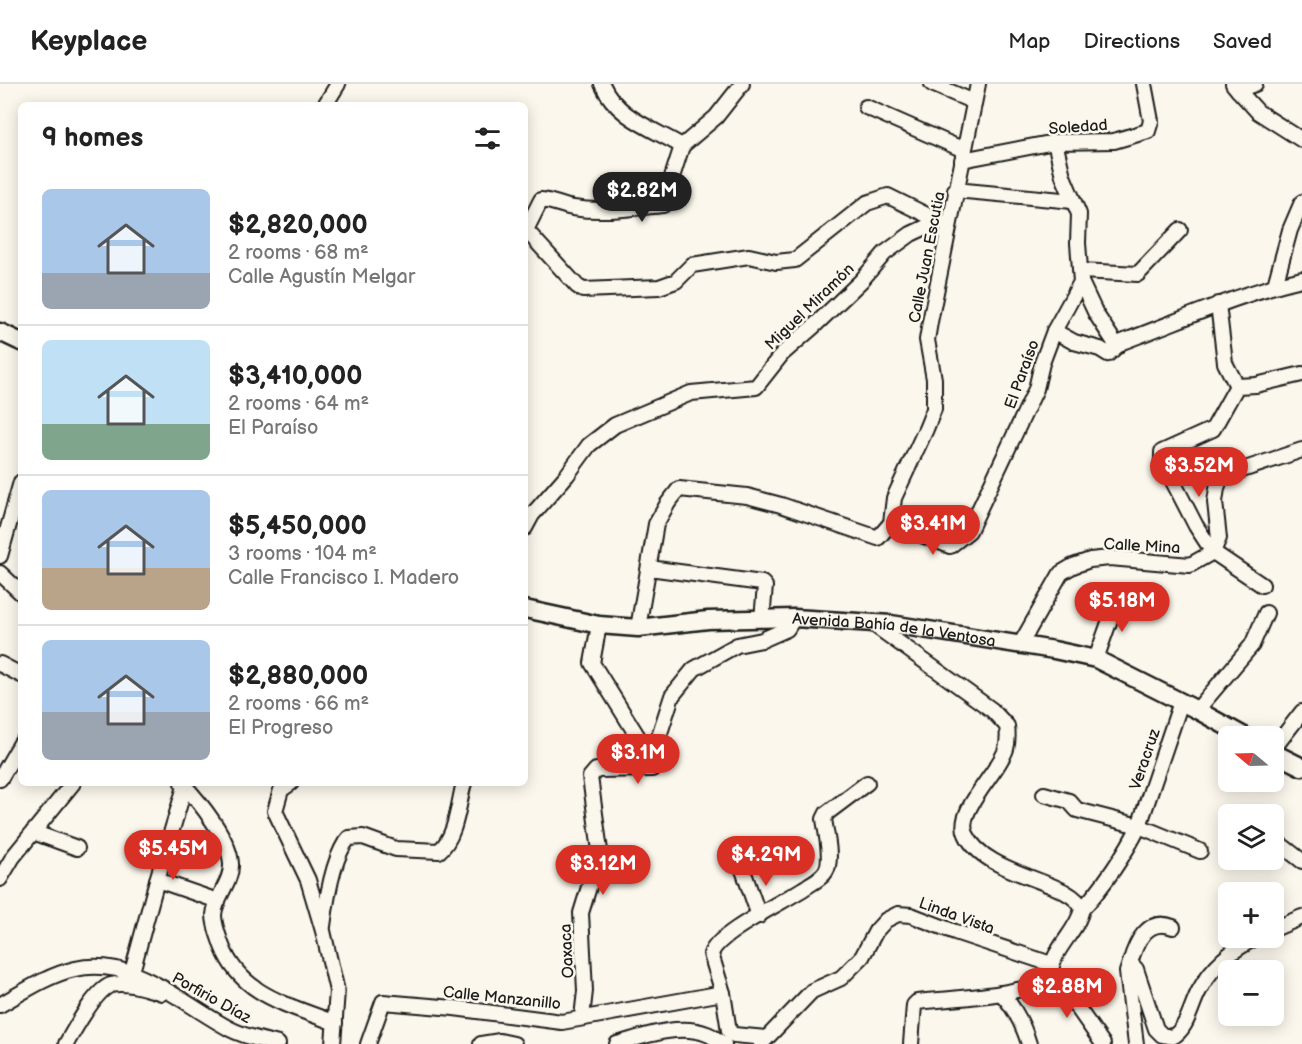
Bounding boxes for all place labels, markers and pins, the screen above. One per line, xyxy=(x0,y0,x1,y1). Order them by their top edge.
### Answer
pin: $2.82M xyxy=(593,172,691,223)
pin: $3.52M xyxy=(1150,447,1248,498)
pin: $3.41M xyxy=(884,505,982,556)
pin: $5.18M xyxy=(1073,582,1171,633)
pin: $3.1M xyxy=(596,734,680,785)
pin: $5.45M xyxy=(124,830,222,881)
pin: $4.29M xyxy=(717,836,815,887)
pin: $3.12M xyxy=(554,845,652,896)
pin: $2.88M xyxy=(1018,968,1116,1019)

